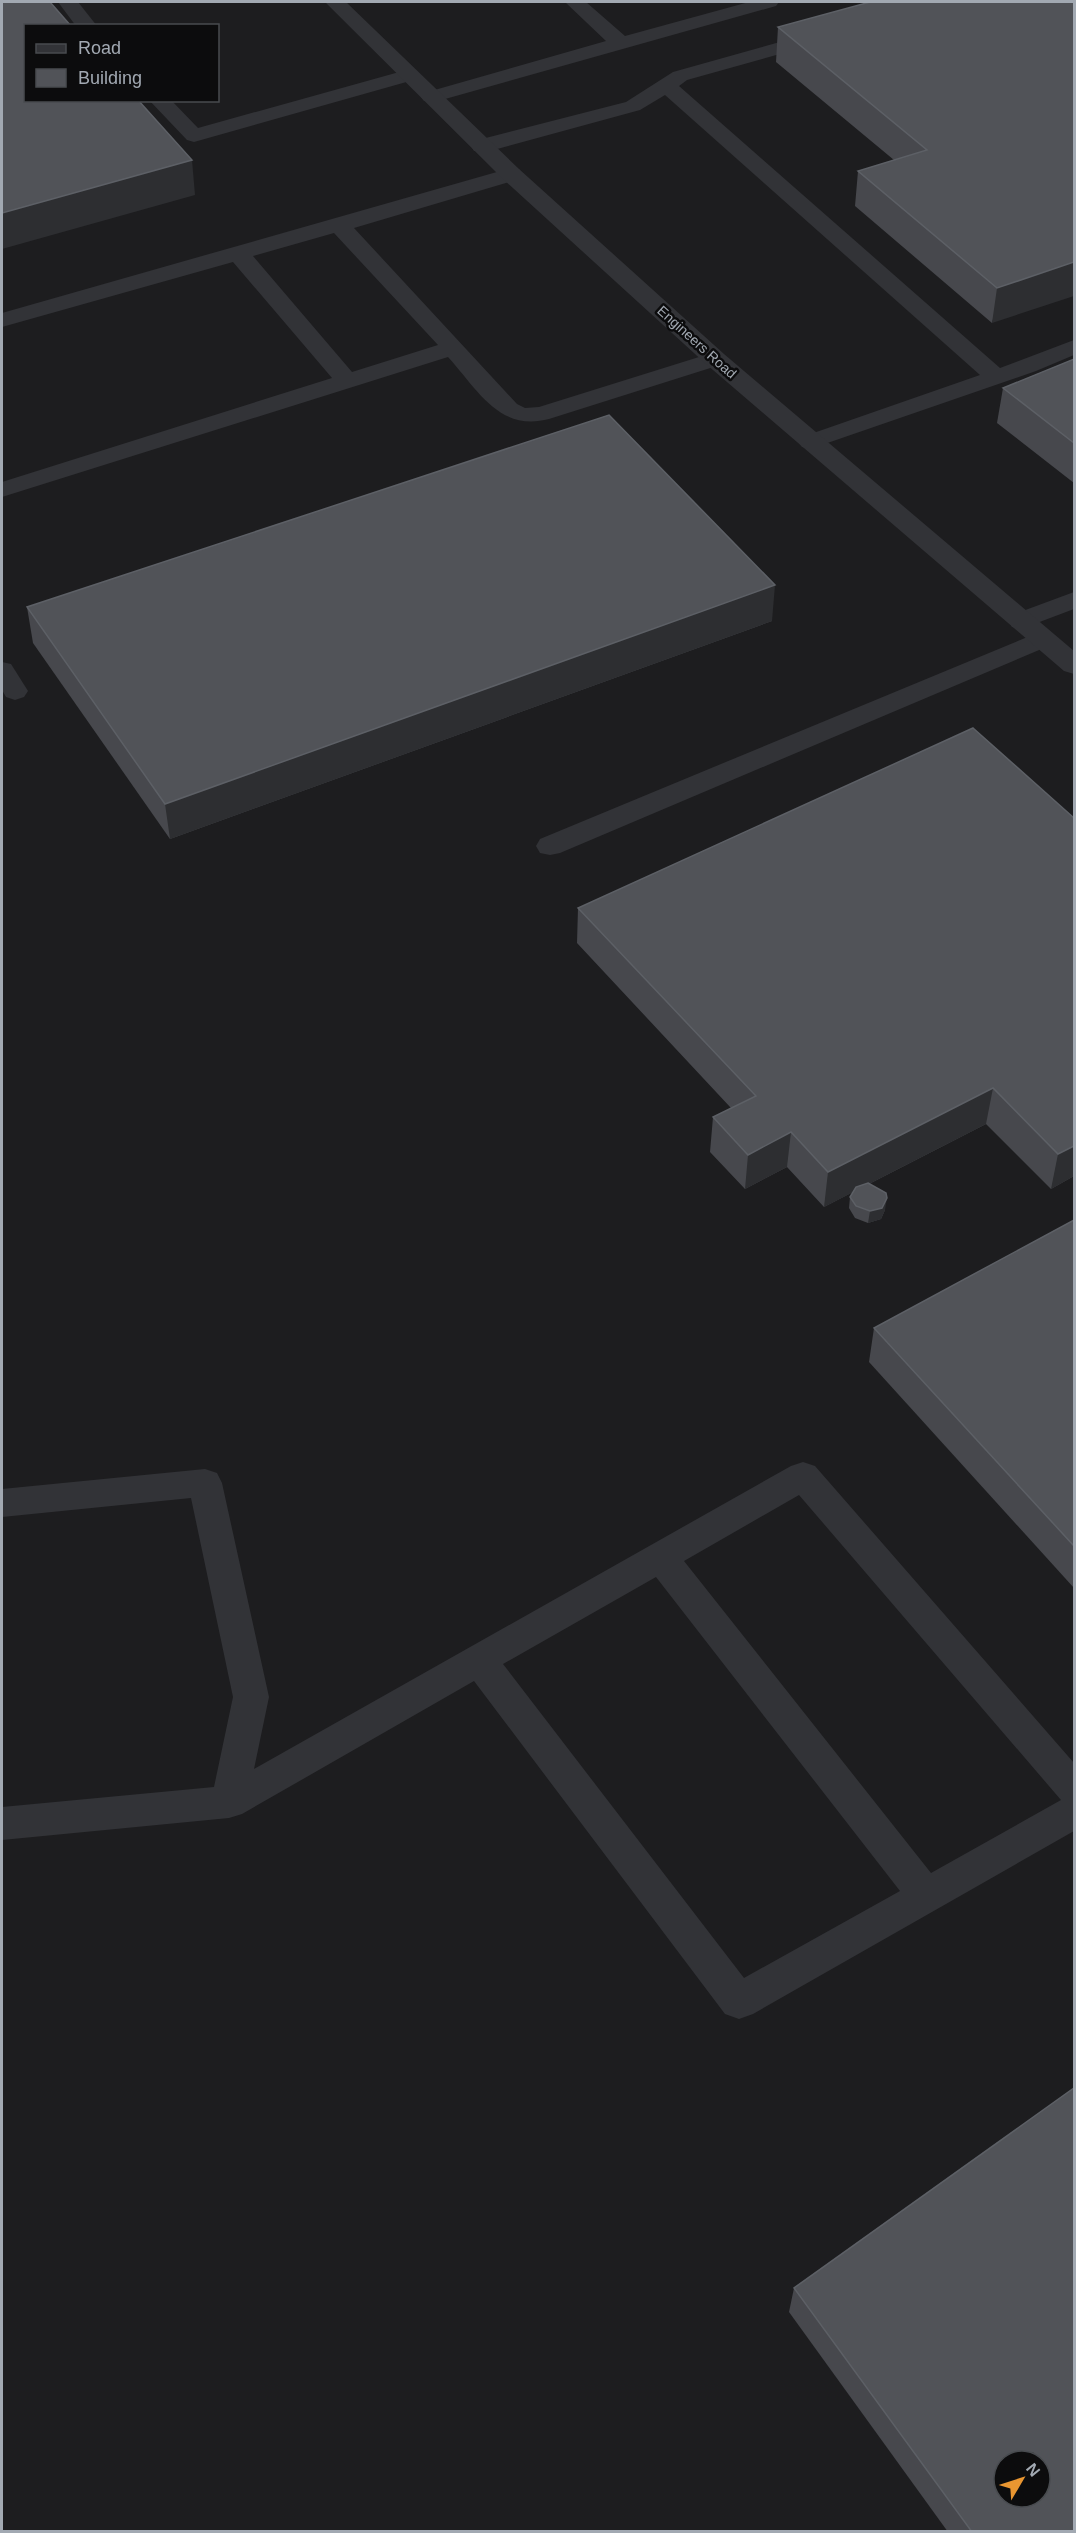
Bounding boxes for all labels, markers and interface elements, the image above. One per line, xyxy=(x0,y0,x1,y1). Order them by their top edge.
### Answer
legend xyxy=(24,24,219,102)
text: Road xyxy=(78,38,121,58)
text: Building xyxy=(78,68,142,88)
street label: Engineers Road xyxy=(654,302,740,382)
north arrow xyxy=(992,2449,1052,2509)
text: N xyxy=(1023,2460,1044,2480)

